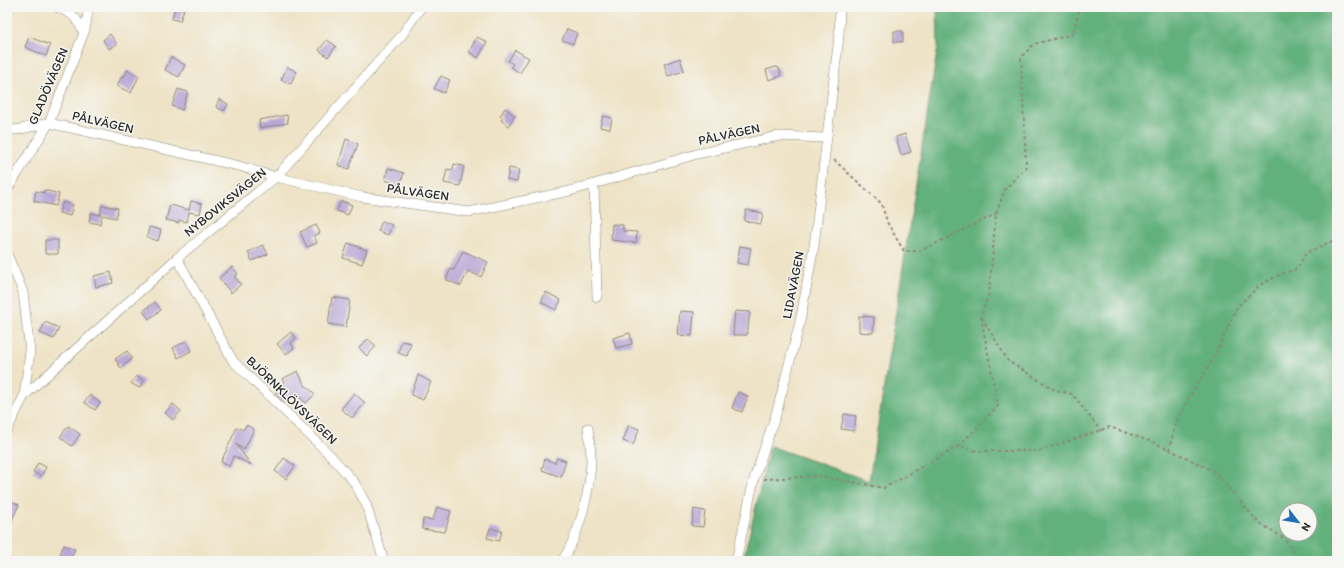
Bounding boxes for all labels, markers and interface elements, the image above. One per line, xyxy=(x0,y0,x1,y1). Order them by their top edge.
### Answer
street label: GLADÖVÄGEN xyxy=(25,45,71,127)
street label: PÅLVÄGEN xyxy=(71,108,135,136)
street label: PÅLVÄGEN xyxy=(697,120,761,148)
street label: NYBOVIKSVÄGEN xyxy=(181,164,269,240)
street label: PÅLVÄGEN xyxy=(386,180,450,204)
street label: LIDAVÄGEN xyxy=(779,250,807,320)
street label: BJÖRNKLÖVSVÄGEN xyxy=(244,353,340,447)
north arrow xyxy=(1278,502,1318,542)
text: N xyxy=(1299,520,1314,533)

